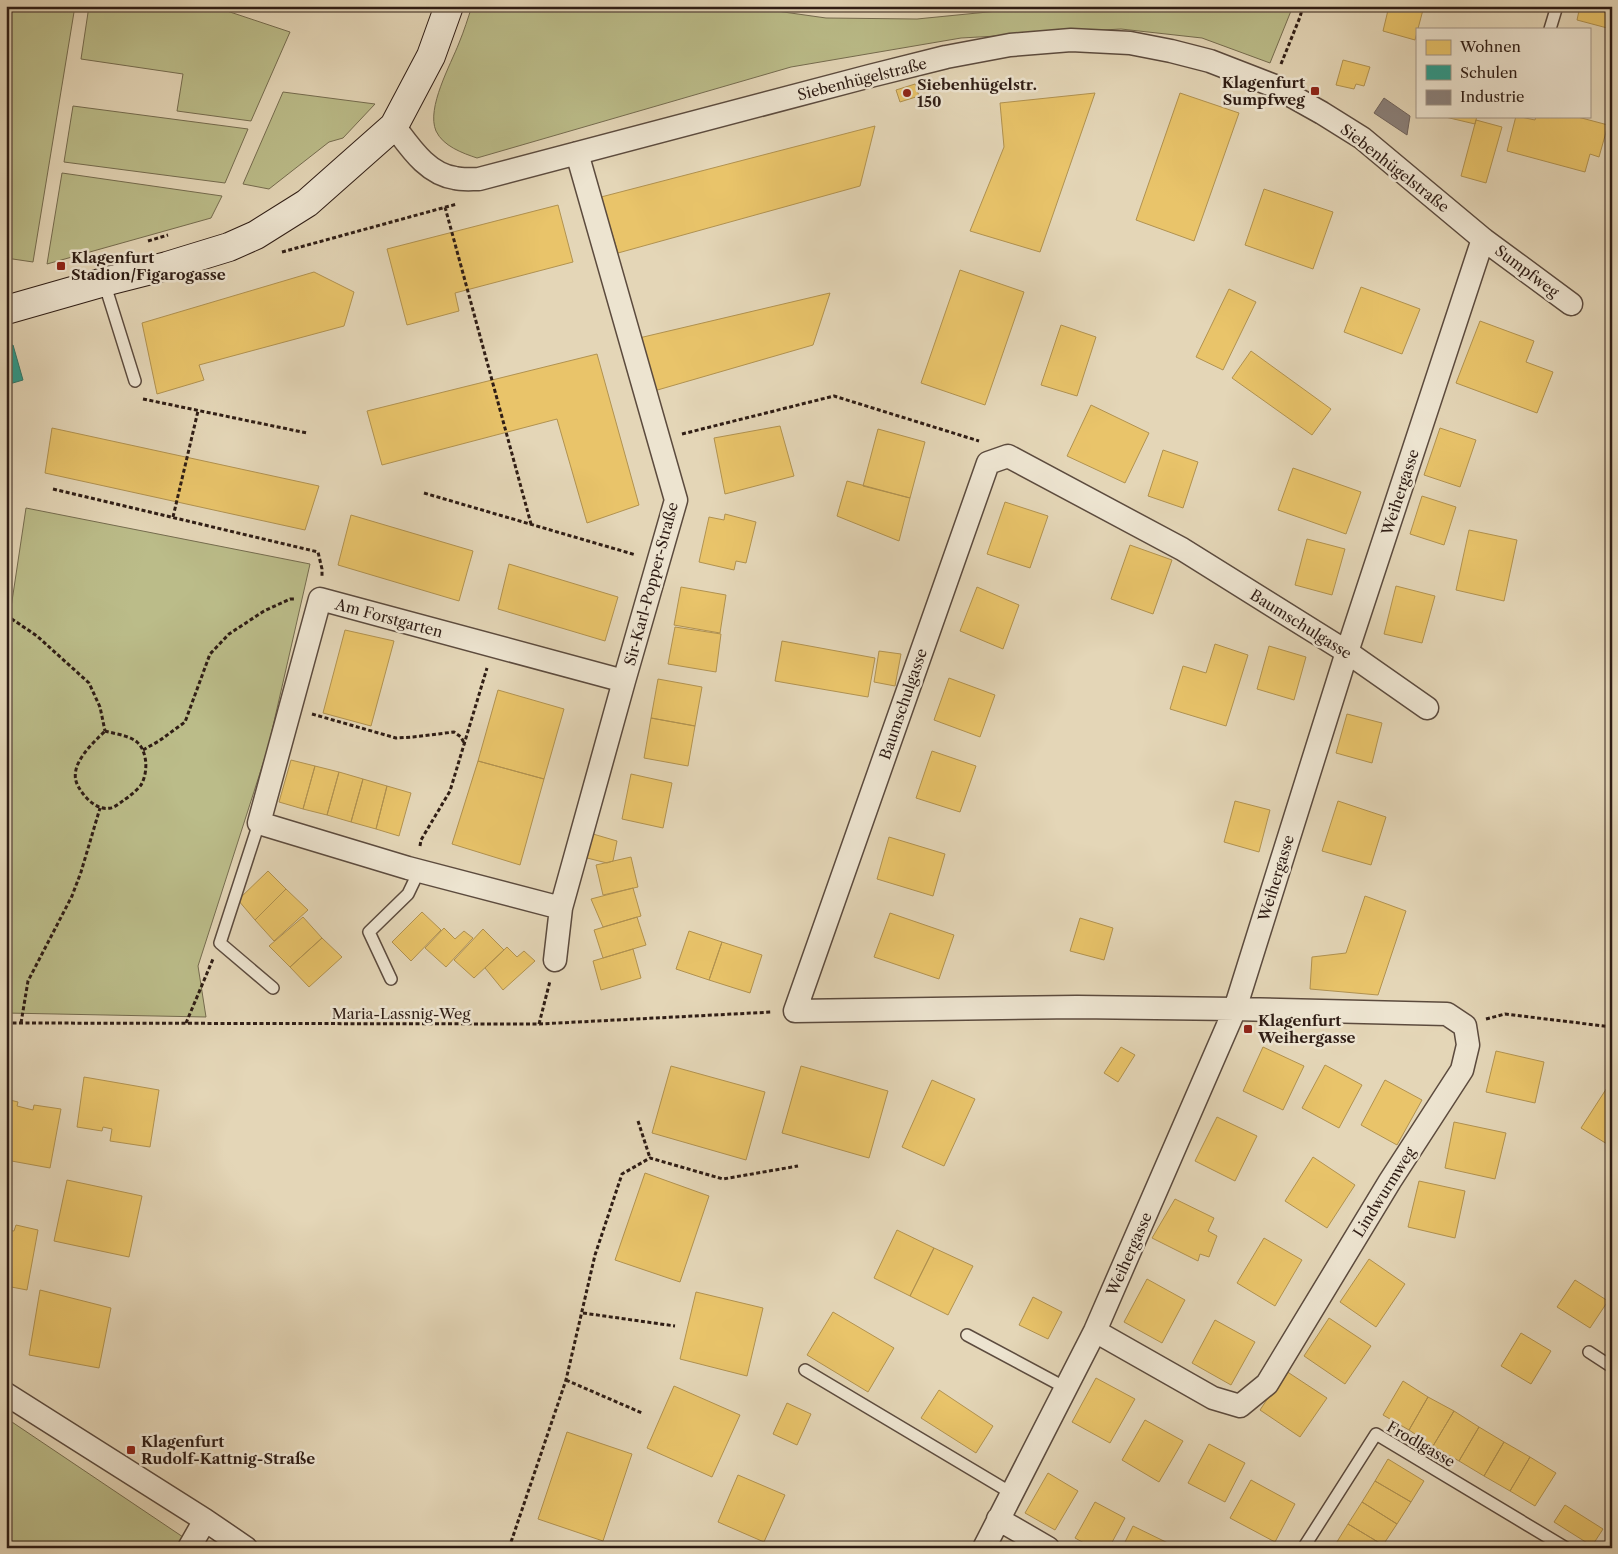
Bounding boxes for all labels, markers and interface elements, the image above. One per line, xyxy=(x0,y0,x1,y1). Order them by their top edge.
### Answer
legend xyxy=(1416,28,1590,118)
text: Wohnen xyxy=(1459,37,1522,56)
street label: Siebenhügelstraße xyxy=(795,54,929,104)
text: Schulen xyxy=(1460,63,1518,82)
place label: Klagenfurt Sumpfweg xyxy=(1222,73,1305,109)
place label: Siebenhügelstr. 150 xyxy=(917,75,1037,111)
marker: Klagenfurt Sumpfweg xyxy=(1309,85,1321,97)
marker: Siebenhügelstr. 150 xyxy=(901,87,913,99)
text: Industrie xyxy=(1460,87,1524,106)
street label: Siebenhügelstraße xyxy=(1337,120,1453,216)
street label: Sumpfweg xyxy=(1491,241,1563,301)
place label: Klagenfurt Stadion/Figarogasse xyxy=(71,248,226,284)
marker: Klagenfurt Stadion/Figarogasse xyxy=(55,260,67,272)
street label: Weihergasse xyxy=(1377,447,1423,538)
street label: Sir-Karl-Popper-Straße xyxy=(620,500,682,668)
street label: Baumschulgasse xyxy=(1247,585,1355,663)
street label: Am Forstgarten xyxy=(332,594,445,642)
street label: Baumschulgasse xyxy=(875,646,931,762)
street label: Weihergasse xyxy=(1254,832,1298,924)
street label: Maria-Lassnig-Weg xyxy=(332,1004,470,1023)
place label: Klagenfurt Weihergasse xyxy=(1257,1011,1356,1047)
marker: Klagenfurt Weihergasse xyxy=(1242,1023,1254,1035)
street label: Lindwurmweg xyxy=(1349,1143,1419,1241)
street label: Weihergasse xyxy=(1102,1209,1156,1300)
street label: Frodlgasse xyxy=(1383,1417,1459,1471)
place label: Klagenfurt Rudolf-Kattnig-Straße xyxy=(141,1432,315,1468)
marker: Klagenfurt Rudolf-Kattnig-Straße xyxy=(125,1444,137,1456)

